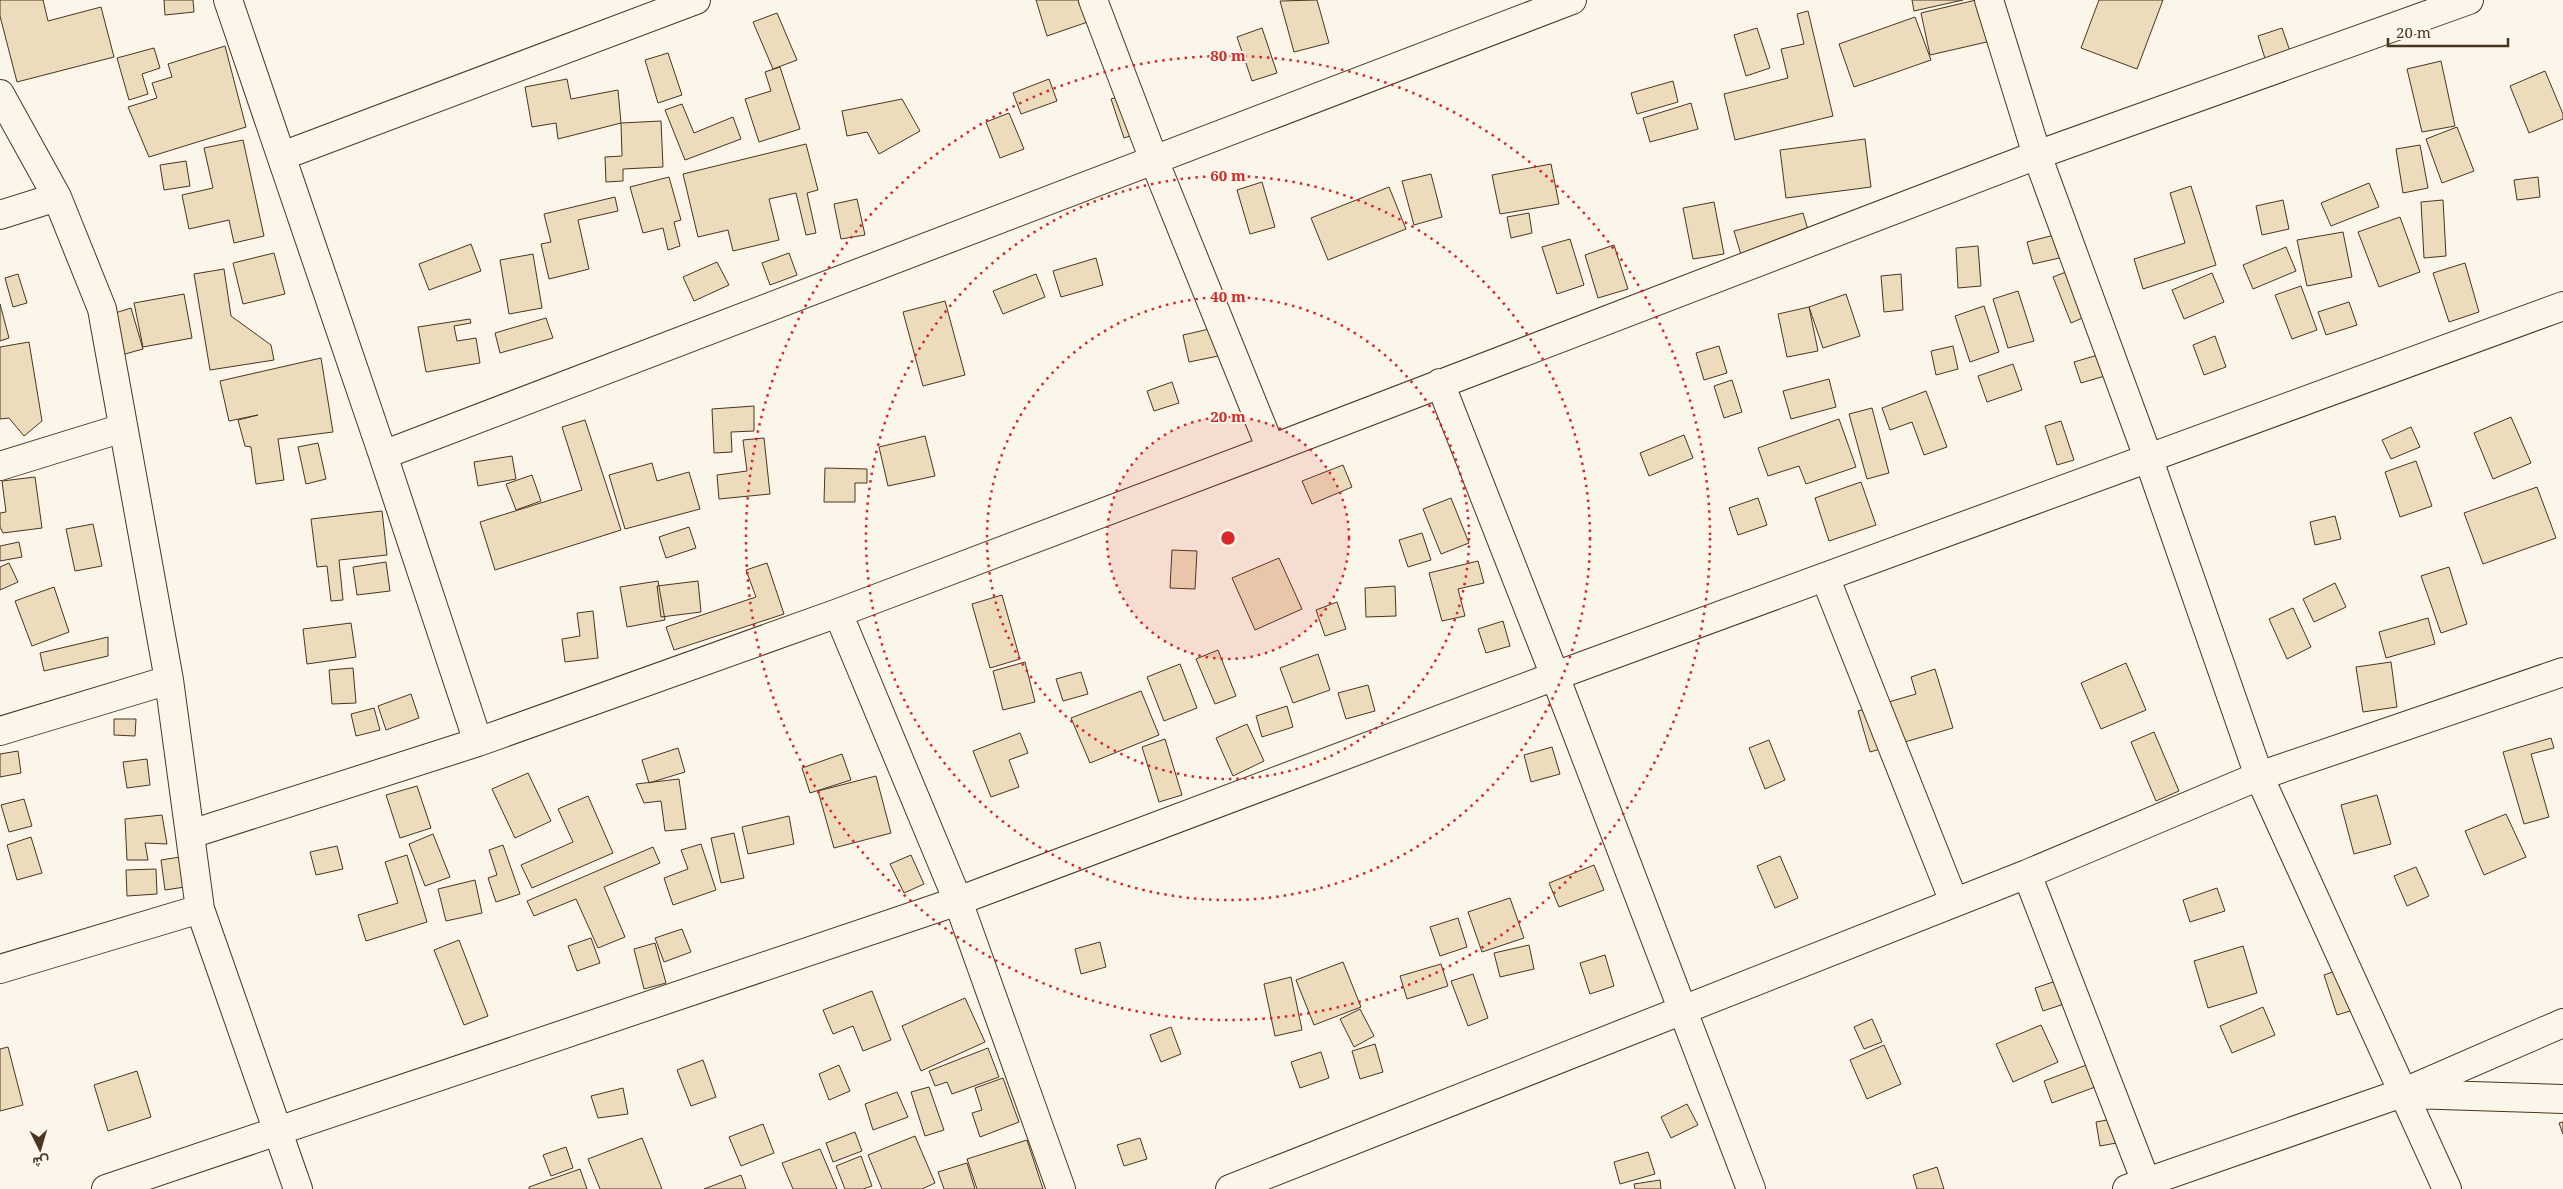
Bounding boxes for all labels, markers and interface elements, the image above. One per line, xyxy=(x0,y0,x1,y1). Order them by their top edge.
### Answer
scale bar xyxy=(2388,15,2508,47)
text: 20 m xyxy=(2396,22,2431,42)
text: 80 m xyxy=(1210,45,1246,65)
text: 60 m xyxy=(1210,165,1246,185)
text: 40 m xyxy=(1210,286,1246,306)
text: 20 m xyxy=(1210,406,1246,426)
centre of rings xyxy=(1219,529,1237,547)
north arrow xyxy=(15,1124,65,1174)
text: ش xyxy=(32,1152,50,1173)

